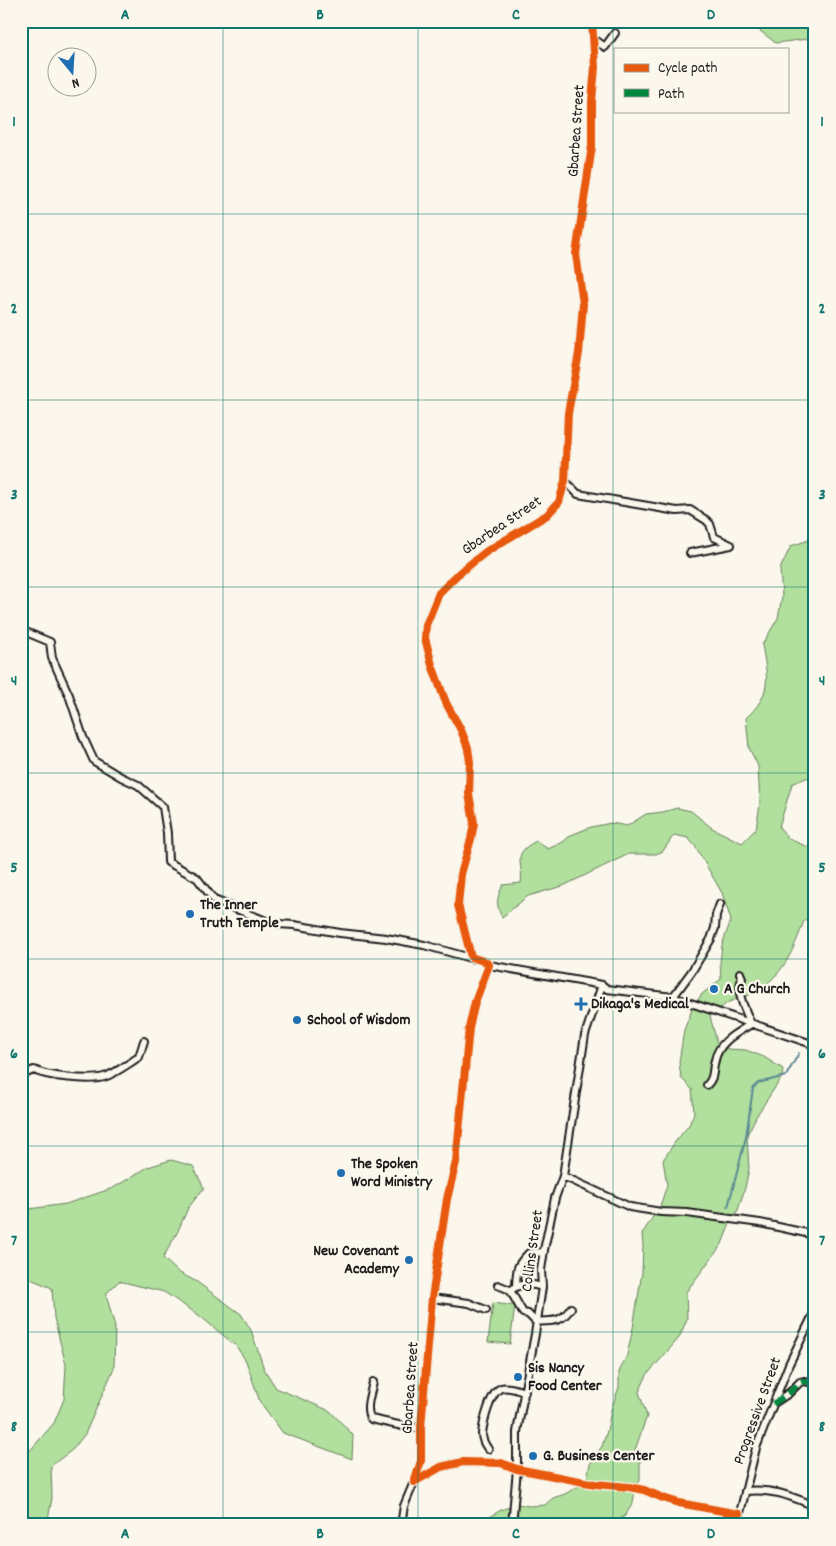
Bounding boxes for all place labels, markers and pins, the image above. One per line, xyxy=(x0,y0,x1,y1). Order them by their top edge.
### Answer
place label: The Inner Truth Temple xyxy=(200,894,279,935)
marker: The Inner Truth Temple xyxy=(184,908,196,920)
place label: A G Church xyxy=(724,978,790,1001)
marker: A G Church xyxy=(708,983,720,995)
place label: Dikaga's Medical xyxy=(591,993,689,1016)
marker: Dikaga's Medical xyxy=(575,998,587,1010)
place label: School of Wisdom xyxy=(307,1009,410,1032)
marker: School of Wisdom xyxy=(291,1014,303,1026)
place label: The Spoken Word Ministry xyxy=(351,1153,434,1194)
marker: The Spoken Word Ministry xyxy=(335,1167,347,1179)
place label: New Covenant Academy xyxy=(313,1240,401,1281)
marker: New Covenant Academy xyxy=(403,1254,415,1266)
place label: Sis Nancy Food Center xyxy=(528,1357,603,1398)
marker: Sis Nancy Food Center xyxy=(512,1371,524,1383)
place label: G. Business Center xyxy=(543,1445,655,1468)
marker: G. Business Center xyxy=(527,1450,539,1462)

